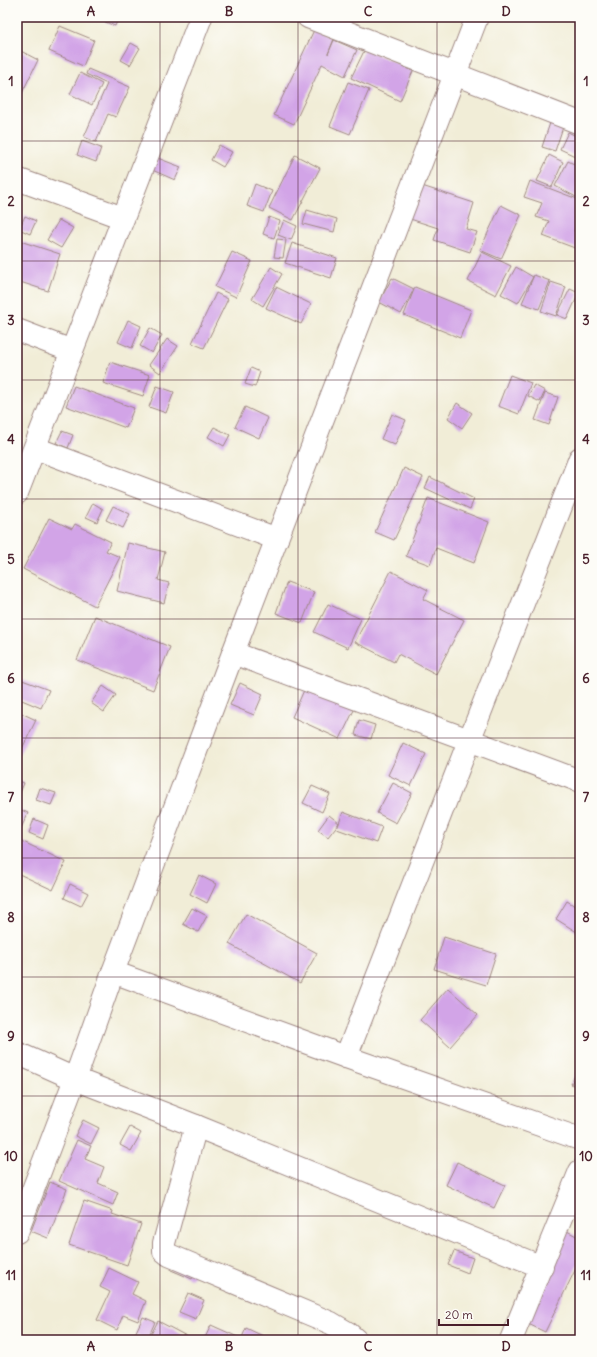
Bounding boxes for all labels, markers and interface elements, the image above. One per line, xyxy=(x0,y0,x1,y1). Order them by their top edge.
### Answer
text: A xyxy=(87,3,96,20)
text: B xyxy=(225,3,234,20)
text: C xyxy=(364,3,373,20)
text: D xyxy=(501,3,511,20)
text: 1 xyxy=(8,73,14,90)
text: 1 xyxy=(583,73,589,90)
text: 2 xyxy=(7,193,15,210)
text: 2 xyxy=(582,193,590,210)
text: 3 xyxy=(7,312,15,329)
text: 3 xyxy=(582,312,590,329)
text: 4 xyxy=(7,431,15,448)
text: 4 xyxy=(582,431,590,448)
text: 5 xyxy=(7,551,15,568)
text: 5 xyxy=(582,551,590,568)
text: 6 xyxy=(7,670,15,687)
text: 6 xyxy=(582,670,590,687)
text: 7 xyxy=(8,789,15,806)
text: 7 xyxy=(583,789,590,806)
text: 8 xyxy=(7,909,15,926)
text: 8 xyxy=(582,909,590,926)
text: 9 xyxy=(7,1028,15,1045)
text: 9 xyxy=(582,1028,590,1045)
text: 10 xyxy=(4,1148,18,1165)
text: 10 xyxy=(579,1148,593,1165)
text: 11 xyxy=(6,1267,16,1284)
text: 11 xyxy=(581,1267,591,1284)
scale bar xyxy=(439,1301,508,1327)
text: 20 m xyxy=(445,1307,473,1322)
text: A xyxy=(87,1338,96,1355)
text: B xyxy=(225,1338,234,1355)
text: C xyxy=(364,1338,373,1355)
text: D xyxy=(501,1338,511,1355)

